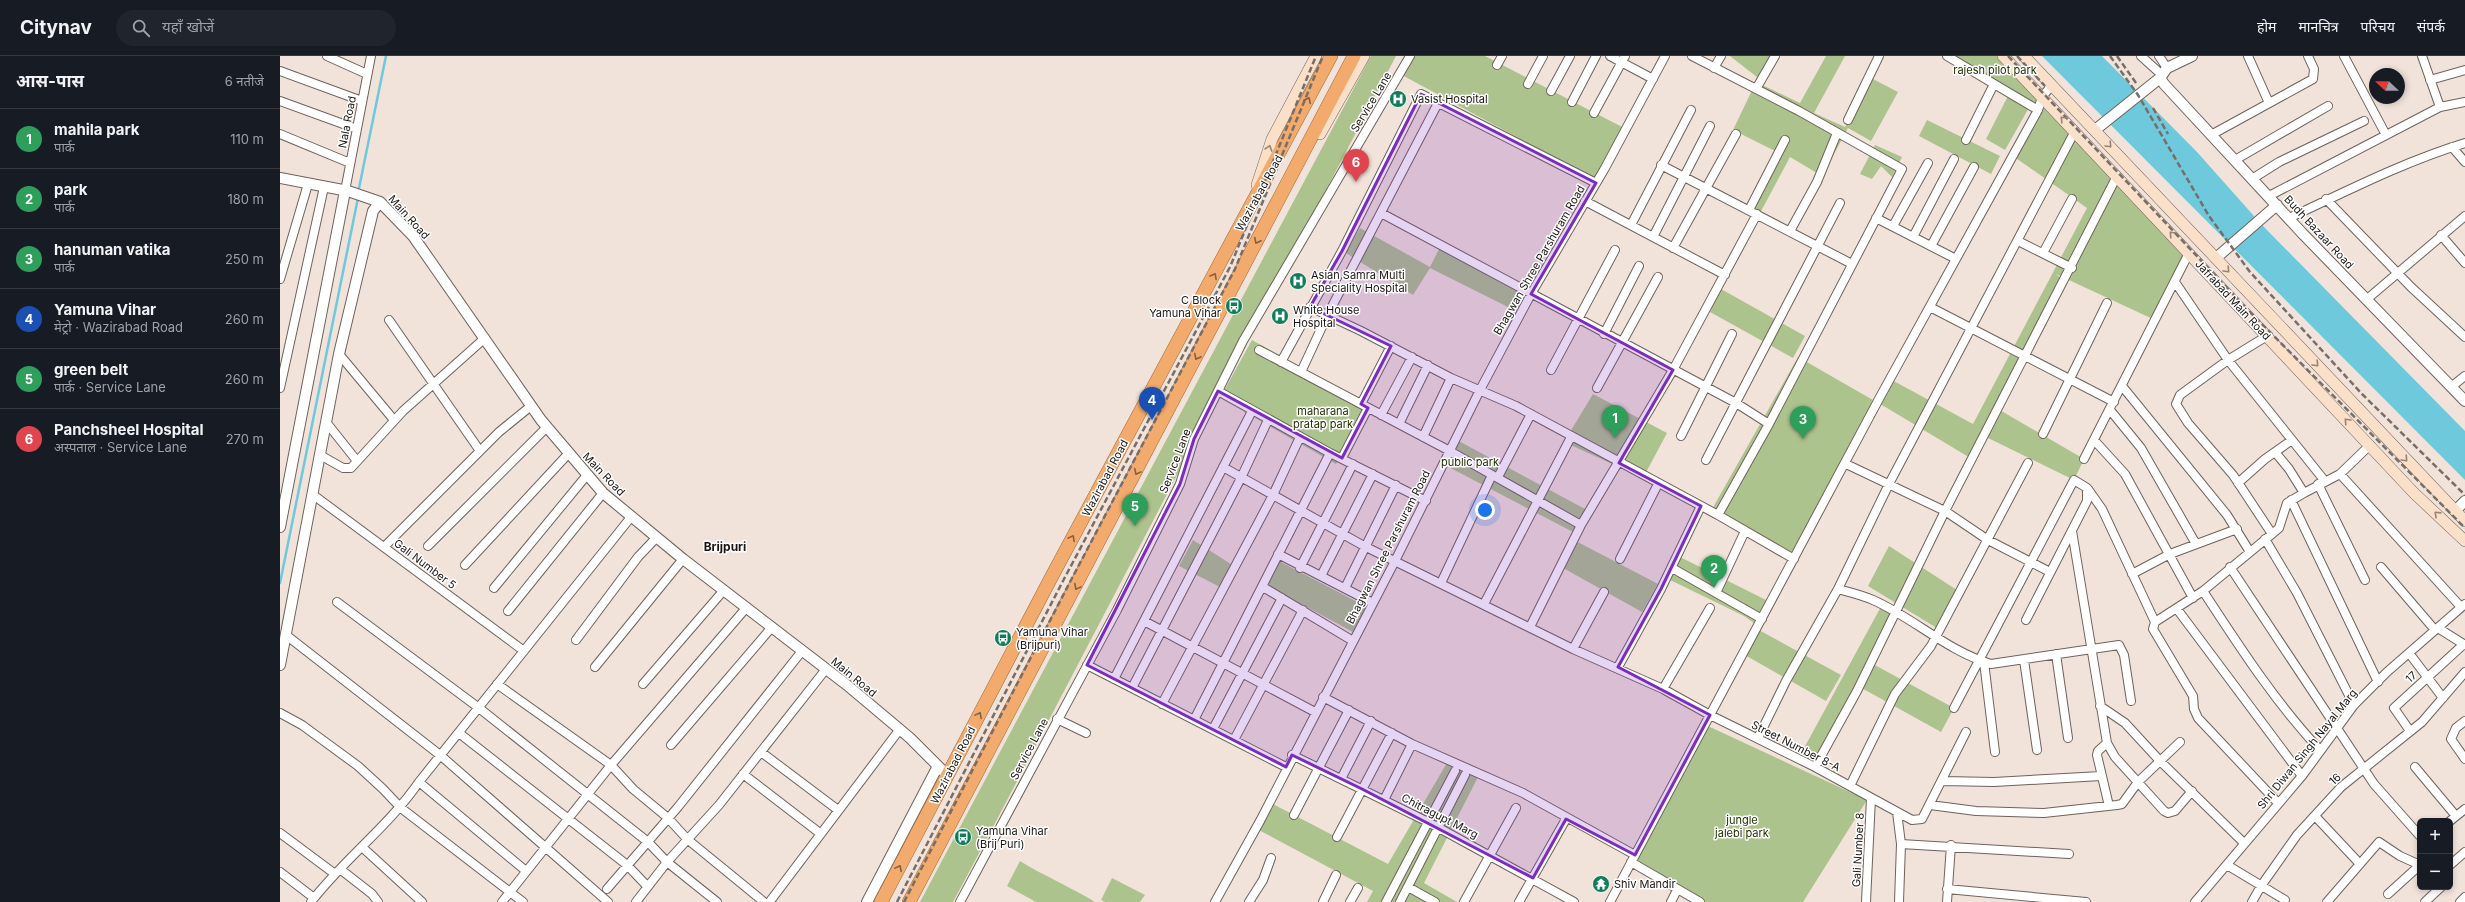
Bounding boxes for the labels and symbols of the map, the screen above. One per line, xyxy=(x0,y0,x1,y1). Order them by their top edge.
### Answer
park label: rajesh pilot park xyxy=(1953,63,2037,77)
north arrow xyxy=(2369,68,2405,104)
street label: Service Lane xyxy=(1348,69,1394,135)
hospital icon: Vasist Hospital xyxy=(1388,89,1408,109)
place label: Vasist Hospital xyxy=(1411,92,1488,106)
street label: Nala Road xyxy=(335,95,359,149)
one-way arrow xyxy=(1304,97,1311,104)
one-way arrow xyxy=(2060,116,2068,124)
one-way arrow xyxy=(2104,140,2112,148)
one-way arrow xyxy=(1264,145,1273,152)
pin: 6 xyxy=(1343,149,1369,182)
street label: Wazirabad Road xyxy=(1232,152,1286,234)
street label: Bhagwan Shree Parshuram Road xyxy=(1490,183,1588,337)
street label: Main Road xyxy=(385,192,433,242)
street label: Budh Bazaar Road xyxy=(2281,192,2357,272)
one-way arrow xyxy=(2169,231,2176,239)
one-way arrow xyxy=(1254,237,1262,244)
street label: Jafrabad Main Road xyxy=(2192,257,2274,343)
one-way arrow xyxy=(2222,265,2230,273)
place label: Asian Samra Multi Speciality Hospital xyxy=(1311,268,1407,295)
hospital icon: Asian Samra Multi Speciality Hospital xyxy=(1288,271,1308,291)
one-way arrow xyxy=(1209,273,1216,280)
place label: C Block Yamuna Vihar xyxy=(1149,293,1221,320)
bus stop icon: C Block Yamuna Vihar xyxy=(1224,296,1244,316)
place label: White House Hospital xyxy=(1293,303,1360,330)
hospital icon: White House Hospital xyxy=(1270,306,1290,326)
one-way arrow xyxy=(1195,352,1202,360)
one-way arrow xyxy=(2311,359,2319,367)
pin: 4 xyxy=(1139,387,1165,420)
park label: maharana pratap park xyxy=(1293,404,1353,431)
pin: 1 xyxy=(1602,405,1628,438)
pin: 3 xyxy=(1790,406,1816,439)
one-way arrow xyxy=(2344,418,2352,426)
street label: Service Lane xyxy=(1156,427,1194,495)
street label: Wazirabad Road xyxy=(1079,437,1131,519)
street label: Main Road xyxy=(580,449,628,499)
one-way arrow xyxy=(2400,454,2408,462)
park label: public park xyxy=(1441,455,1499,469)
one-way arrow xyxy=(1134,468,1142,475)
street label: Bhagwan Shree Parshuram Road xyxy=(1343,468,1433,626)
pin: 5 xyxy=(1122,493,1148,526)
your location xyxy=(1475,500,1495,520)
one-way arrow xyxy=(2434,512,2442,519)
one-way arrow xyxy=(1068,535,1075,543)
street label: Gali Number 5 xyxy=(391,536,459,592)
district label: Brijpuri xyxy=(704,539,746,554)
pin: 2 xyxy=(1701,555,1727,588)
one-way arrow xyxy=(1074,583,1081,590)
place label: Yamuna Vihar (Brijpuri) xyxy=(1016,625,1088,652)
bus stop icon: Yamuna Vihar (Brijpuri) xyxy=(993,628,1013,648)
street label: Main Road xyxy=(828,654,880,700)
street label: 17 xyxy=(2402,668,2420,686)
street label: Shri Diwan Singh Nayal Marg xyxy=(2254,686,2360,812)
one-way arrow xyxy=(974,712,981,719)
street label: Service Lane xyxy=(1007,716,1051,782)
street label: Street Number 8-A xyxy=(1749,718,1843,775)
street label: Wazirabad Road xyxy=(927,724,979,806)
street label: 16 xyxy=(2326,770,2344,788)
street label: Chitragupt Marg xyxy=(1399,791,1481,841)
street label: Gali Number 8 xyxy=(1849,812,1867,888)
park label: jungle jalebi park xyxy=(1714,813,1769,840)
place label: Yamuna Vihar (Brij Puri) xyxy=(976,824,1048,851)
bus stop icon: Yamuna Vihar (Brij Puri) xyxy=(953,827,973,847)
one-way arrow xyxy=(894,864,902,872)
temple icon: Shiv Mandir xyxy=(1591,874,1611,894)
place label: Shiv Mandir xyxy=(1614,877,1676,891)

